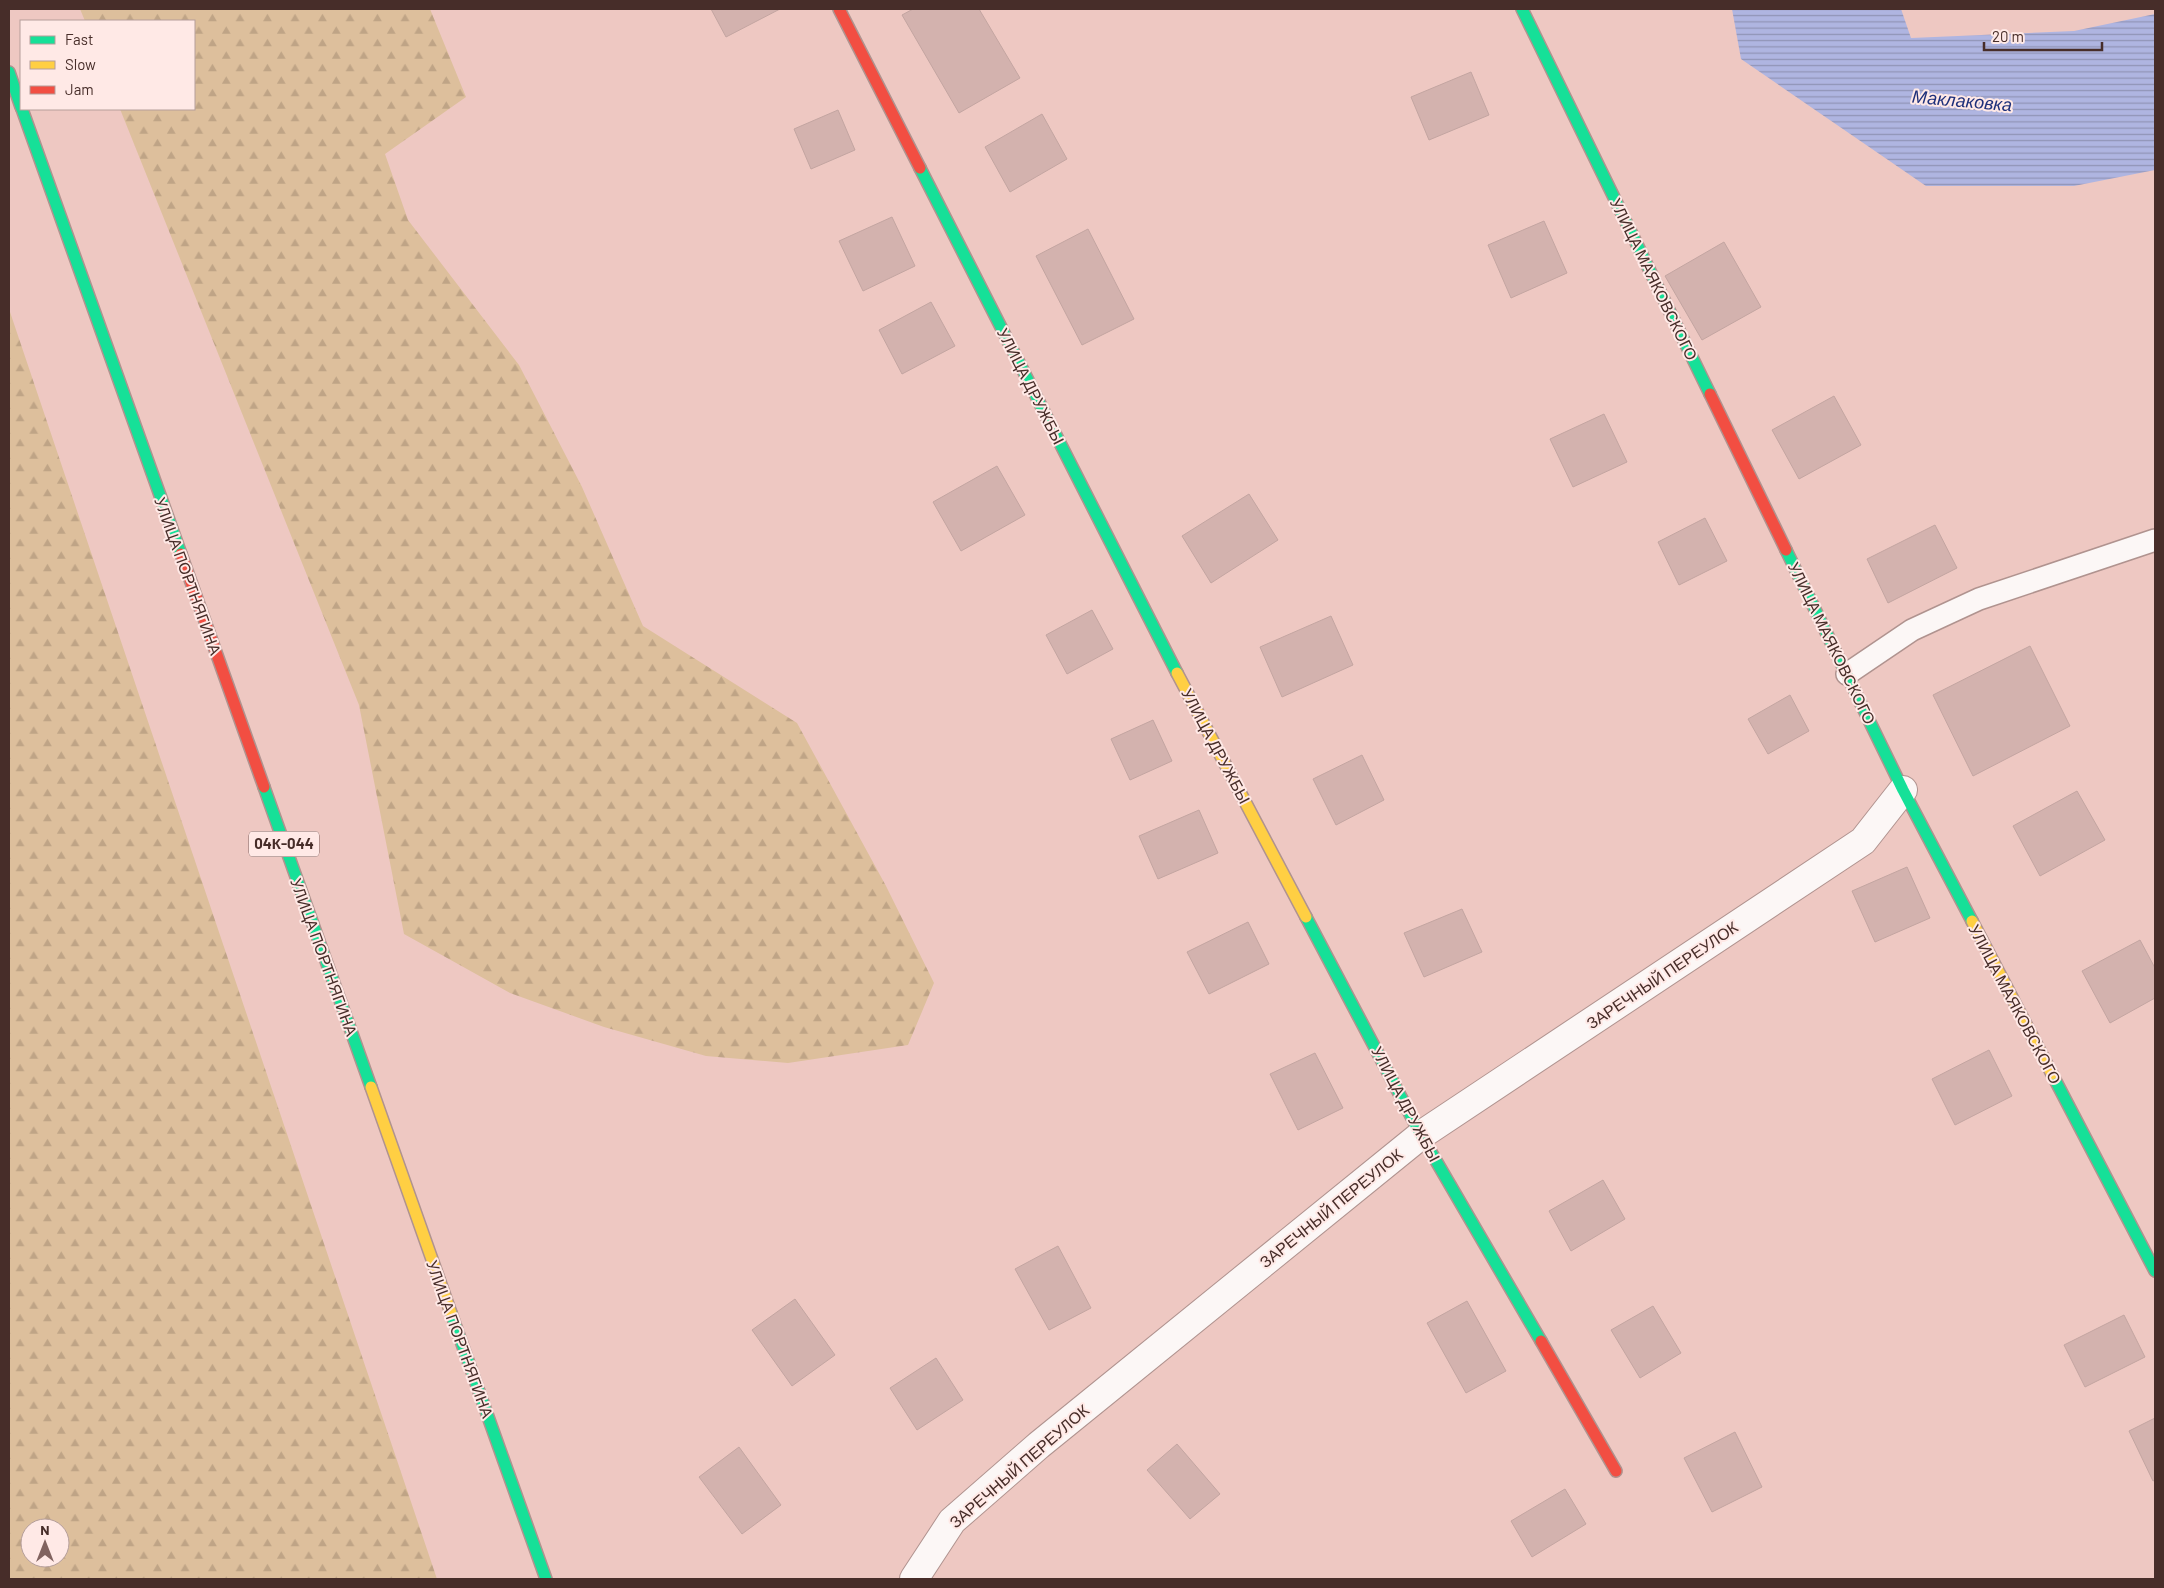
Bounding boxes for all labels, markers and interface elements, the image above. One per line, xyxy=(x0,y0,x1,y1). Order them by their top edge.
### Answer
legend xyxy=(20,20,195,110)
scale bar xyxy=(1984,20,2102,52)
text: 20 m xyxy=(1992,27,2024,45)
text: Fast xyxy=(65,30,93,48)
text: Slow xyxy=(65,55,96,73)
text: Jam xyxy=(65,80,94,98)
water label: Маклаковка xyxy=(1911,85,2013,115)
street label: УЛИЦА МАЯКОВСКОГО xyxy=(1607,195,1702,363)
street label: УЛИЦА ДРУЖБЫ xyxy=(994,324,1069,447)
street label: УЛИЦА ПОРТНЯГИНА xyxy=(151,494,226,658)
street label: УЛИЦА МАЯКОВСКОГО xyxy=(1785,559,1880,727)
street label: УЛИЦА ДРУЖБЫ xyxy=(1178,685,1255,807)
road number: 04К-044 xyxy=(249,832,319,856)
street label: УЛИЦА ПОРТНЯГИНА xyxy=(287,875,362,1039)
street label: ЗАРЕЧНЫЙ ПЕРЕУЛОК xyxy=(1583,917,1741,1032)
street label: УЛИЦА МАЯКОВСКОГО xyxy=(1965,921,2066,1087)
street label: УЛИЦА ДРУЖБЫ xyxy=(1368,1043,1445,1165)
street label: ЗАРЕЧНЫЙ ПЕРЕУЛОК xyxy=(1255,1144,1406,1271)
street label: УЛИЦА ПОРТНЯГИНА xyxy=(423,1257,498,1421)
street label: ЗАРЕЧНЫЙ ПЕРЕУЛОК xyxy=(945,1400,1093,1531)
north arrow xyxy=(20,1518,70,1568)
text: N xyxy=(40,1521,50,1538)

